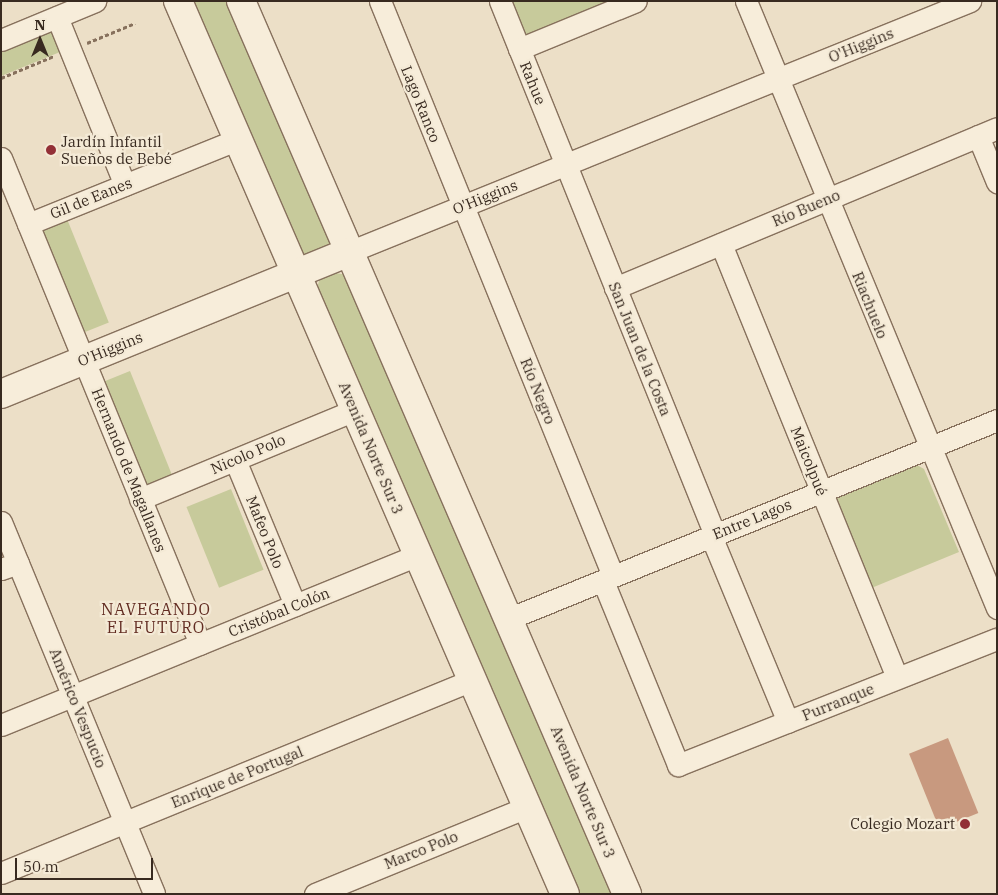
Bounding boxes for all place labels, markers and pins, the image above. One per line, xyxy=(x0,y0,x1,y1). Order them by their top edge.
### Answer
place label: Jardín Infantil Sueños de Bebé xyxy=(61,132,172,167)
marker: Jardín Infantil Sueños de Bebé xyxy=(45,144,57,156)
place label: Colegio Mozart xyxy=(850,815,955,833)
marker: Colegio Mozart xyxy=(959,818,971,830)

